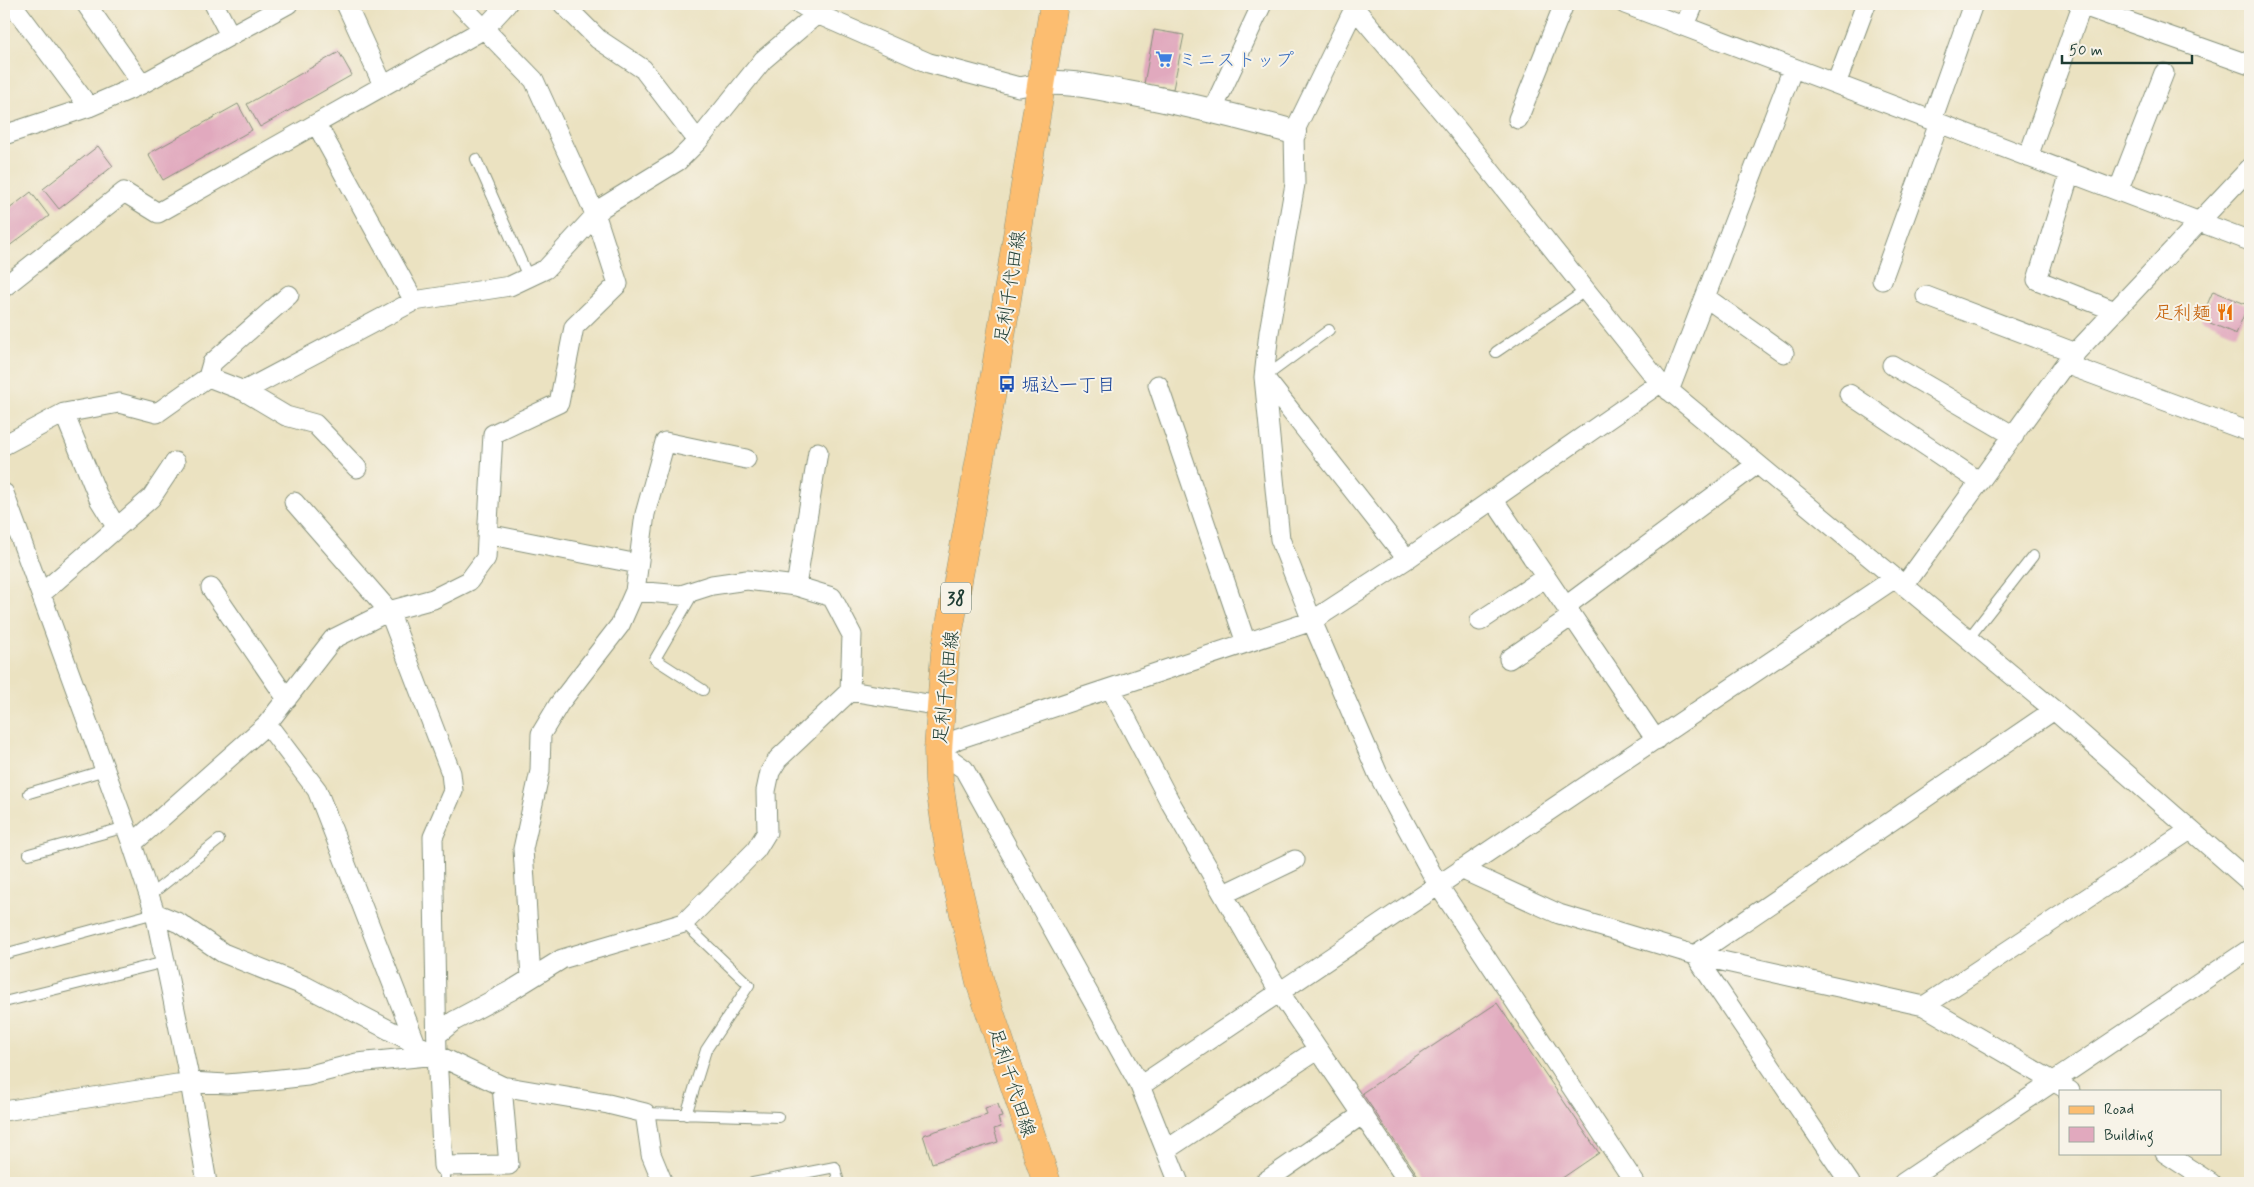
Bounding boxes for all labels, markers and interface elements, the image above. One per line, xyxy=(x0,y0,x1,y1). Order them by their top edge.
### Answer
scale bar xyxy=(2062,32,2192,64)
text: 50 m xyxy=(2069,41,2103,61)
place label: ミニストップ xyxy=(1178,48,1294,73)
supermarket icon: ミニストップ xyxy=(1154,49,1174,69)
street label: 足利千代田線 xyxy=(989,229,1032,345)
place label: 足利麺 xyxy=(2154,301,2211,326)
restaurant icon: 足利麺 xyxy=(2215,302,2235,322)
place label: 堀込一丁目 xyxy=(1021,373,1116,398)
bus stop icon: 堀込一丁目 xyxy=(997,374,1017,394)
road number: 38 xyxy=(941,582,971,614)
street label: 足利千代田線 xyxy=(928,629,965,745)
street label: 足利千代田線 xyxy=(982,1024,1041,1141)
legend xyxy=(2059,1090,2222,1154)
text: Road xyxy=(2104,1100,2134,1120)
text: Building xyxy=(2104,1126,2154,1147)

